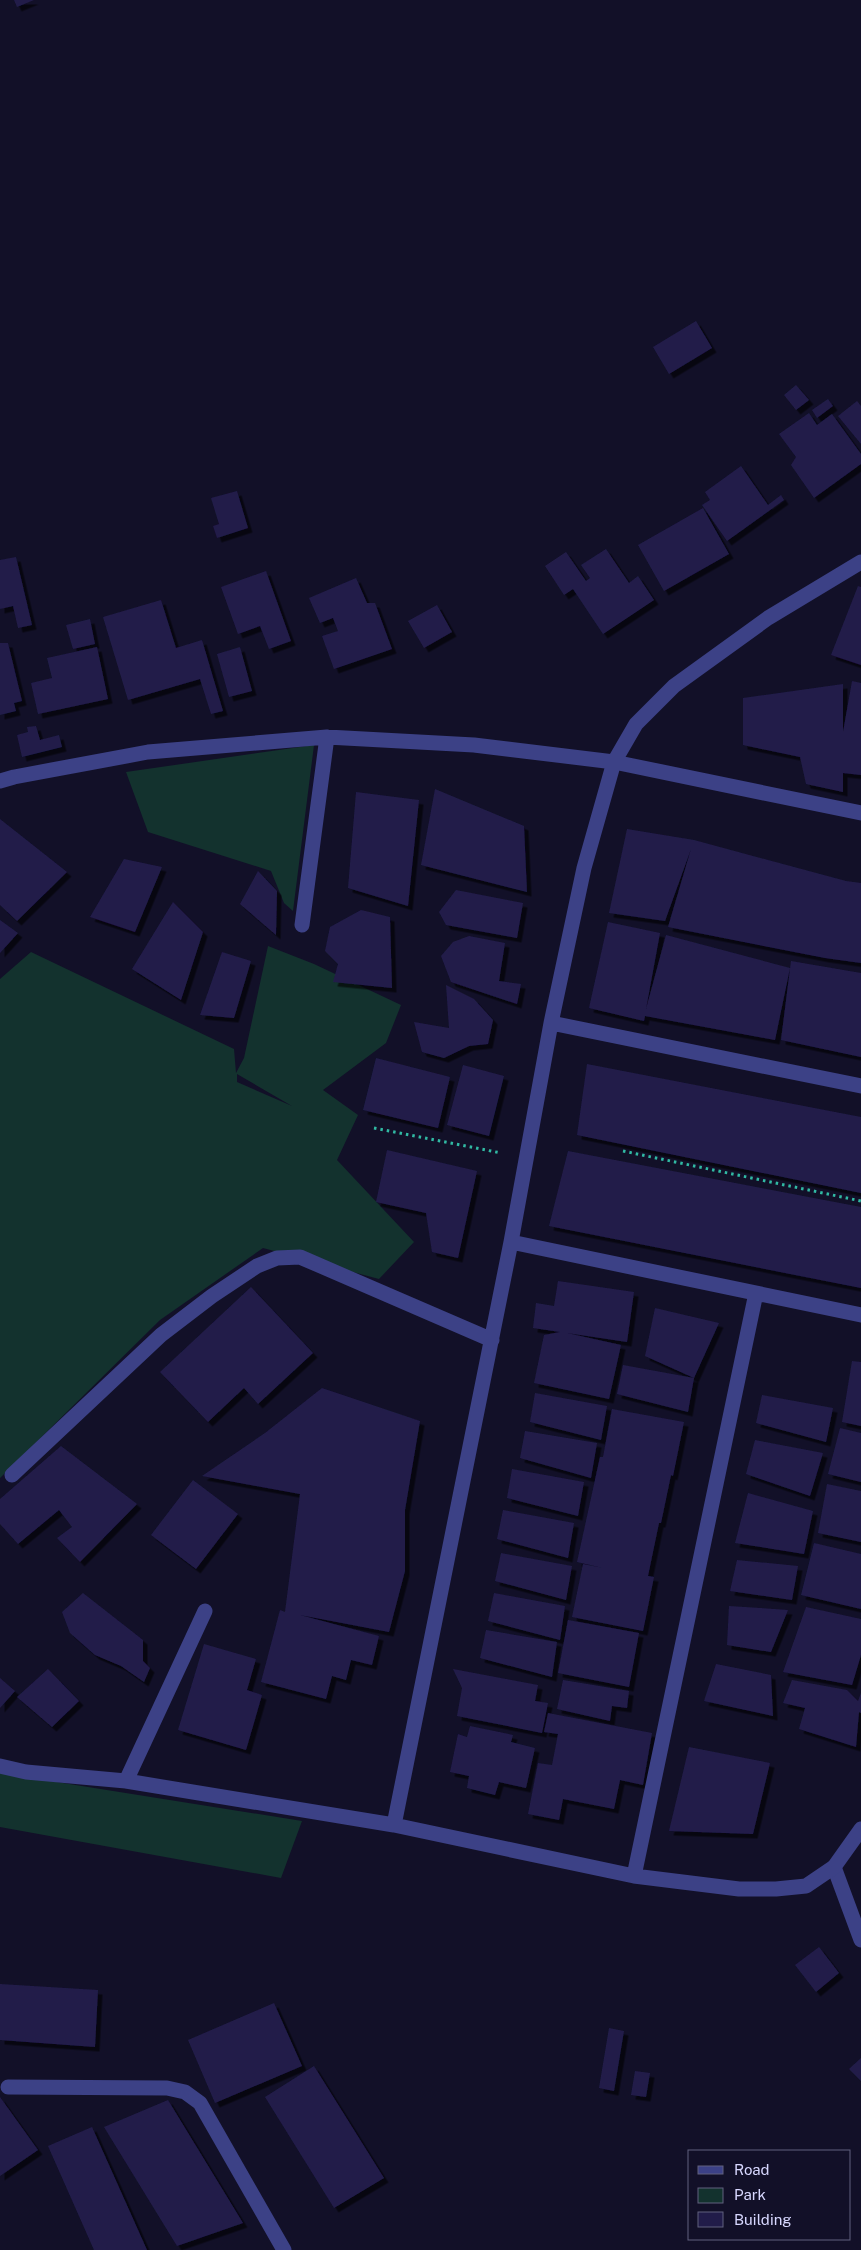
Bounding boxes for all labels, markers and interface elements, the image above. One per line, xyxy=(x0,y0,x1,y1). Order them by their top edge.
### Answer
legend xyxy=(688,2150,851,2240)
text: Road xyxy=(734,2161,770,2178)
text: Park xyxy=(734,2186,766,2203)
text: Building xyxy=(734,2211,792,2228)

